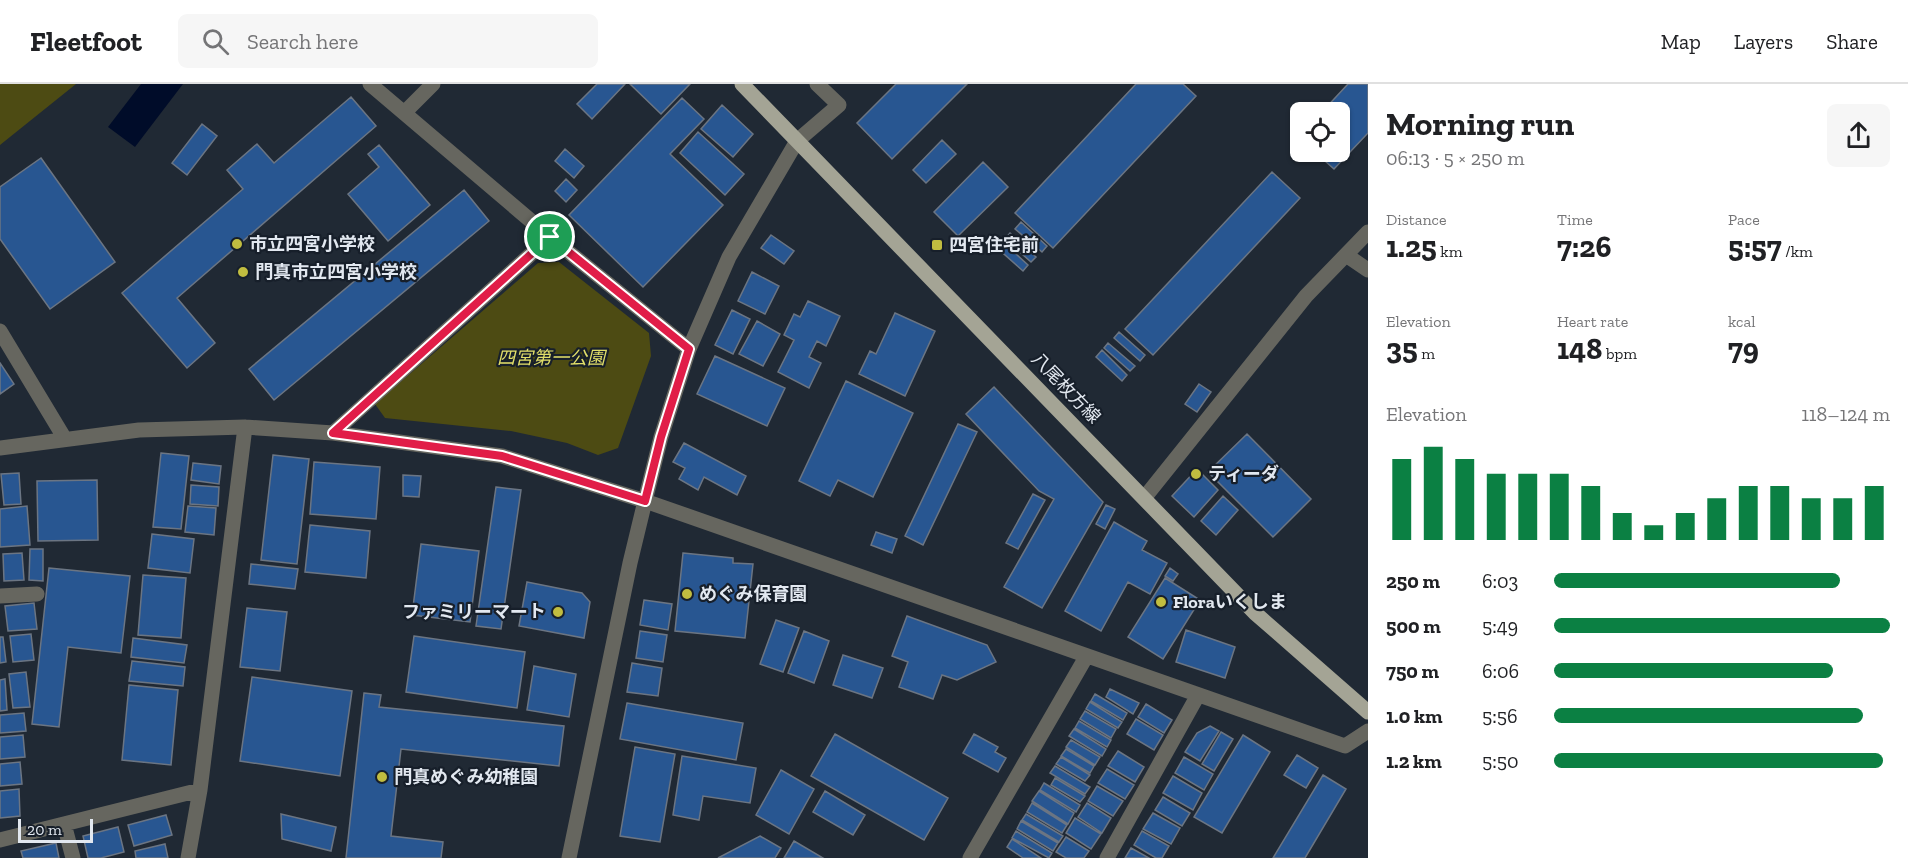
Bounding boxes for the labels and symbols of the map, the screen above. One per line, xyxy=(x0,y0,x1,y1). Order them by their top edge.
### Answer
pin xyxy=(524,211,575,262)
place label: 市立四宮小学校 xyxy=(249,233,375,255)
place label: 四宮住宅前 xyxy=(949,234,1039,256)
marker: 市立四宮小学校 xyxy=(230,237,244,251)
marker: 四宮住宅前 xyxy=(930,238,944,252)
place label: 門真市立四宮小学校 xyxy=(255,261,417,283)
marker: 門真市立四宮小学校 xyxy=(236,265,250,279)
park label: 四宮第一公園 xyxy=(497,347,608,369)
street label: 八尾枚方線 xyxy=(1027,348,1105,428)
place label: ティーダ xyxy=(1208,463,1279,485)
marker: ティーダ xyxy=(1189,467,1203,481)
place label: めぐみ保育園 xyxy=(699,583,808,605)
marker: めぐみ保育園 xyxy=(680,587,694,601)
place label: Floraいくしま xyxy=(1173,591,1287,613)
marker: Floraいくしま xyxy=(1154,595,1168,609)
place label: ファミリーマート xyxy=(402,601,546,623)
marker: ファミリーマート xyxy=(551,605,565,619)
place label: 門真めぐみ幼稚園 xyxy=(394,766,539,788)
marker: 門真めぐみ幼稚園 xyxy=(375,770,389,784)
scale bar xyxy=(18,816,93,844)

